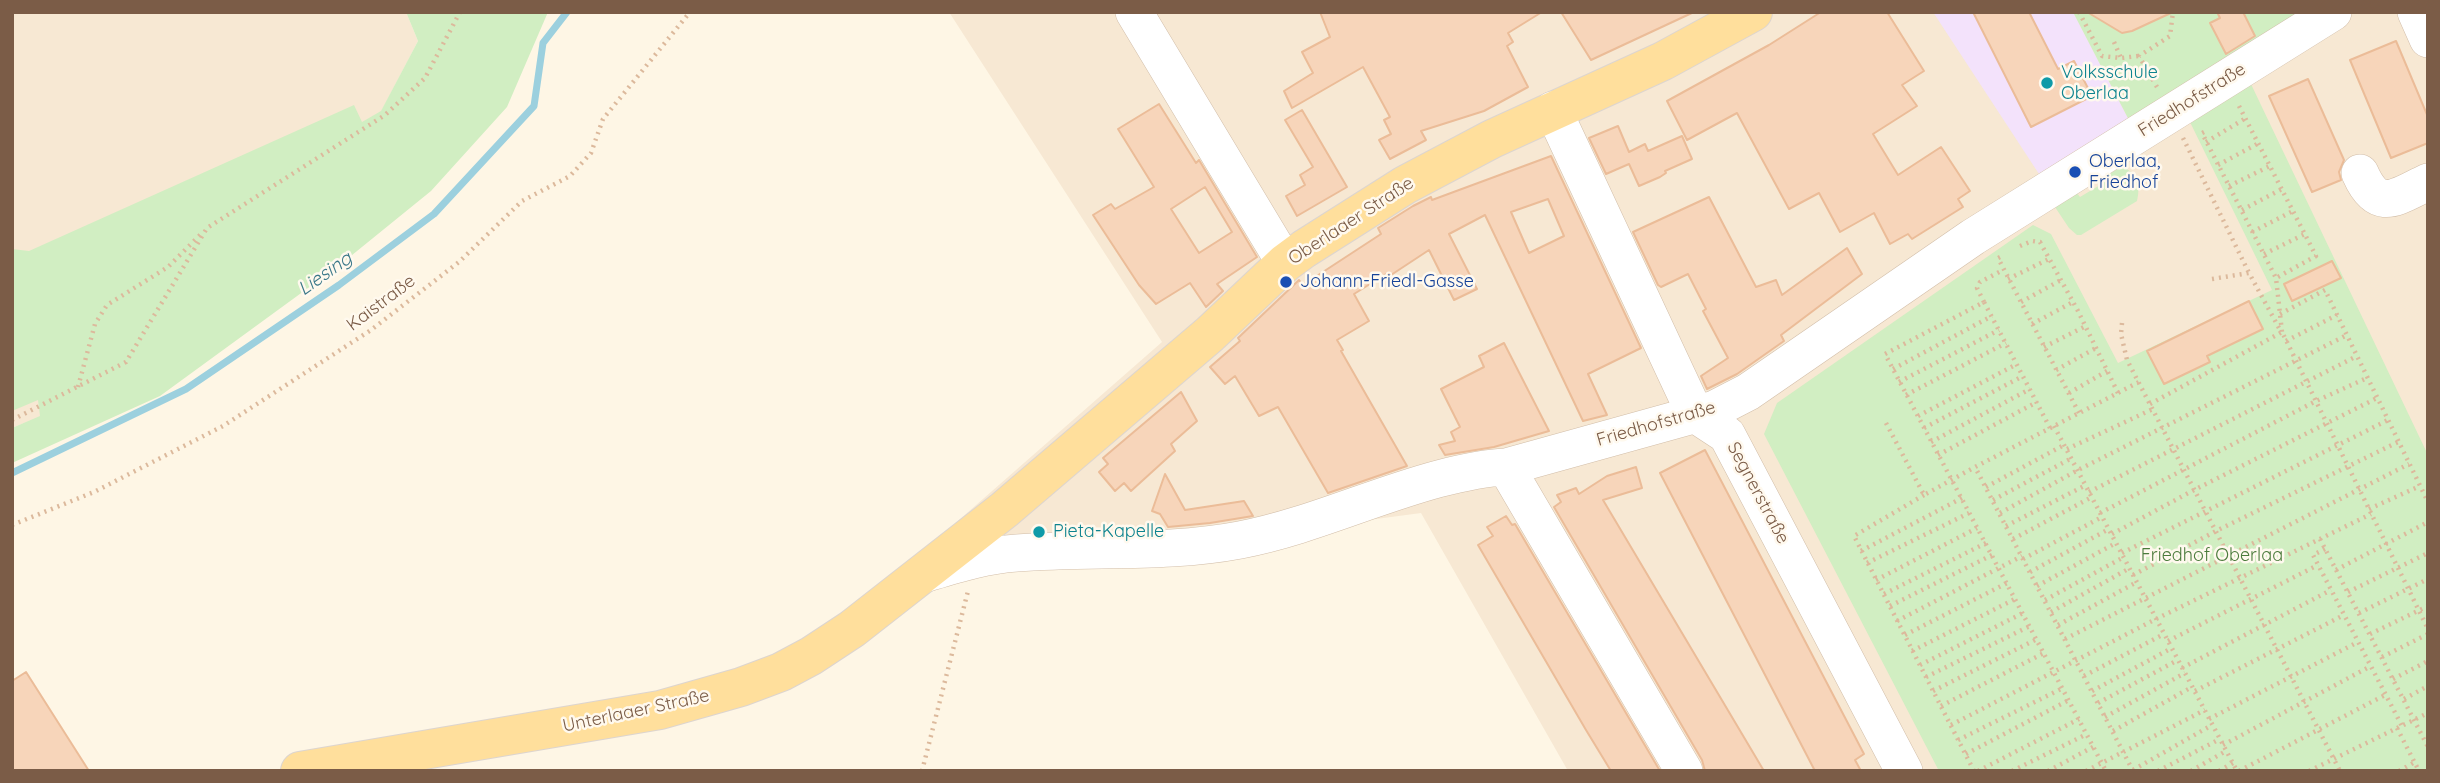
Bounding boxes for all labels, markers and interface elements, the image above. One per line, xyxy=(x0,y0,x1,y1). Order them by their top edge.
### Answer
street label: Friedhofstraße xyxy=(2134,58,2250,142)
place label: Volksschule Oberlaa xyxy=(2061,62,2158,104)
marker: Volksschule Oberlaa xyxy=(2039,75,2055,91)
place label: Oberlaa, Friedhof xyxy=(2089,151,2160,194)
marker: Oberlaa, Friedhof xyxy=(2067,164,2083,180)
street label: Oberlaaer Straße xyxy=(1284,172,1418,270)
water label: Liesing xyxy=(294,247,356,301)
street label: Kaistraße xyxy=(342,270,420,336)
place label: Johann-Friedl-Gasse xyxy=(1300,271,1474,293)
marker: Johann-Friedl-Gasse xyxy=(1278,274,1294,290)
street label: Friedhofstraße xyxy=(1594,397,1718,451)
street label: Segnerstraße xyxy=(1722,438,1794,548)
place label: Pieta-Kapelle xyxy=(1053,521,1164,543)
marker: Pieta-Kapelle xyxy=(1031,524,1047,540)
park label: Friedhof Oberlaa xyxy=(2141,545,2283,567)
street label: Unterlaaer Straße xyxy=(561,685,711,737)

